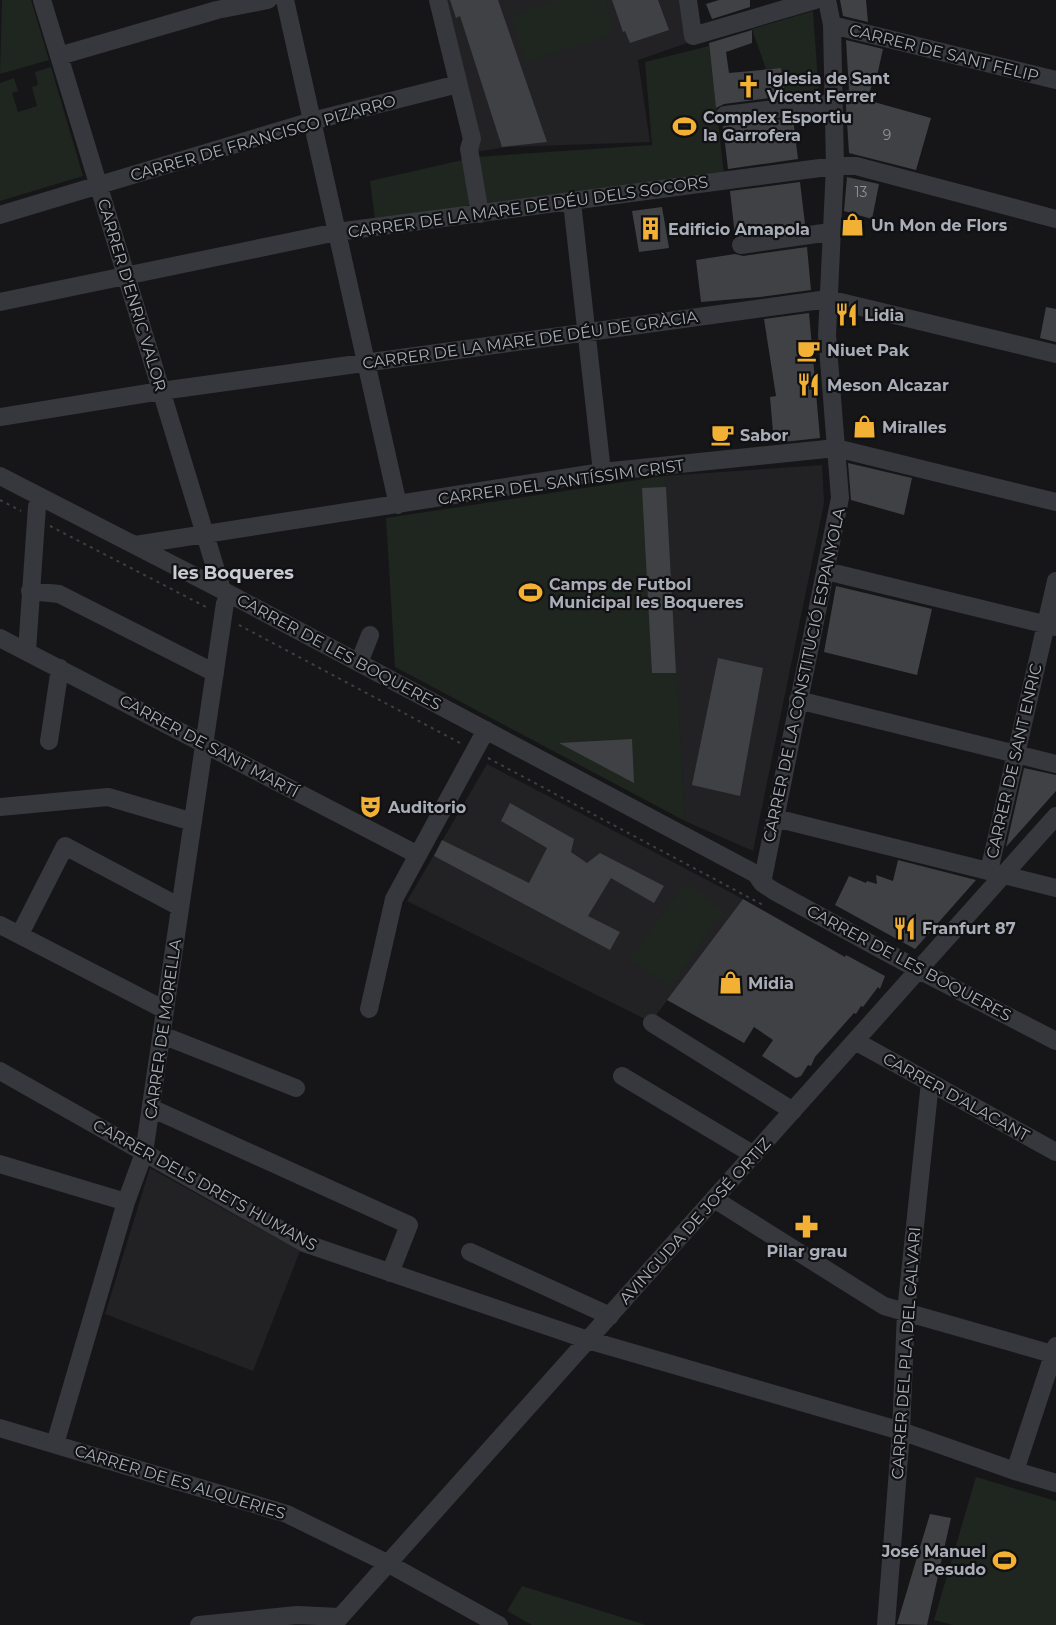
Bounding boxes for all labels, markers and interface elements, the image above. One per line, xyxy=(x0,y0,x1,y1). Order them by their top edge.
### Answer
street label: CARRER DE SANT FELIP xyxy=(847,20,1041,86)
place label: Iglesia de Sant Vicent Ferrer xyxy=(766,69,890,106)
church icon: Iglesia de Sant Vicent Ferrer xyxy=(736,74,762,100)
street label: CARRER DE FRANCISCO PIZARRO xyxy=(128,91,398,185)
place label: Complex Esportiu la Garrofera xyxy=(703,108,852,145)
sports icon: Complex Esportiu la Garrofera xyxy=(672,113,698,139)
house number: 9 xyxy=(883,126,891,144)
street label: CARRER DE LA MARE DE DÉU DELS SOCORS xyxy=(347,172,709,242)
house number: 13 xyxy=(855,183,868,201)
street label: CARRER D'ENRIC VALOR xyxy=(94,196,170,394)
shop icon: Un Mon de Flors xyxy=(840,212,866,238)
building icon: Edificio Amapola xyxy=(637,216,663,242)
place label: Un Mon de Flors xyxy=(871,216,1008,235)
place label: Edificio Amapola xyxy=(668,220,810,239)
restaurant icon: Lidia xyxy=(833,302,859,328)
place label: Lidia xyxy=(864,306,904,325)
street label: CARRER DE LA MARE DE DÉU DE GRÀCIA xyxy=(361,307,699,373)
cafe icon: Niuet Pak xyxy=(796,337,822,363)
place label: Niuet Pak xyxy=(827,341,910,360)
restaurant icon: Meson Alcazar xyxy=(796,372,822,398)
place label: Meson Alcazar xyxy=(827,376,949,395)
shop icon: Miralles xyxy=(851,414,877,440)
place label: Miralles xyxy=(882,418,947,437)
cafe icon: Sabor xyxy=(709,422,735,448)
place label: Sabor xyxy=(740,426,789,445)
street label: CARRER DEL SANTÍSSIM CRIST xyxy=(437,455,686,509)
street label: CARRER DE LA CONSTITUCIÓ ESPANYOLA xyxy=(759,506,849,844)
district label: les Boqueres xyxy=(172,562,294,584)
place label: Camps de Futbol Municipal les Boqueres xyxy=(549,575,744,612)
sports icon: Camps de Futbol Municipal les Boqueres xyxy=(518,580,544,606)
street label: CARRER DE LES BOQUERES xyxy=(234,590,445,714)
street label: CARRER DE SANT ENRIC xyxy=(982,662,1046,860)
street label: CARRER DE SANT MARTÍ xyxy=(116,691,303,802)
theatre icon: Auditorio xyxy=(357,794,383,820)
place label: Auditorio xyxy=(387,798,466,817)
street label: CARRER DE LES BOQUERES xyxy=(804,901,1015,1025)
restaurant icon: Franfurt 87 xyxy=(891,915,917,941)
place label: Franfurt 87 xyxy=(922,919,1016,938)
street label: CARRER DE MORELLA xyxy=(141,937,185,1120)
shop icon: Midia xyxy=(717,970,743,996)
place label: Midia xyxy=(748,974,794,993)
street label: CARRER D'ALACANT xyxy=(879,1049,1033,1146)
street label: CARRER DELS DRETS HUMANS xyxy=(90,1115,320,1255)
street label: AVINGUDA DE JOSÉ ORTIZ xyxy=(615,1134,775,1308)
pharmacy icon: Pilar grau xyxy=(794,1213,820,1239)
street label: CARRER DEL PLA DEL CALVARI xyxy=(888,1226,924,1480)
place label: Pilar grau xyxy=(767,1242,847,1261)
street label: CARRER DE ES ALQUERIES xyxy=(72,1441,288,1523)
place label: José Manuel Pesudo xyxy=(881,1542,986,1579)
sports icon: José Manuel Pesudo xyxy=(991,1547,1017,1573)

